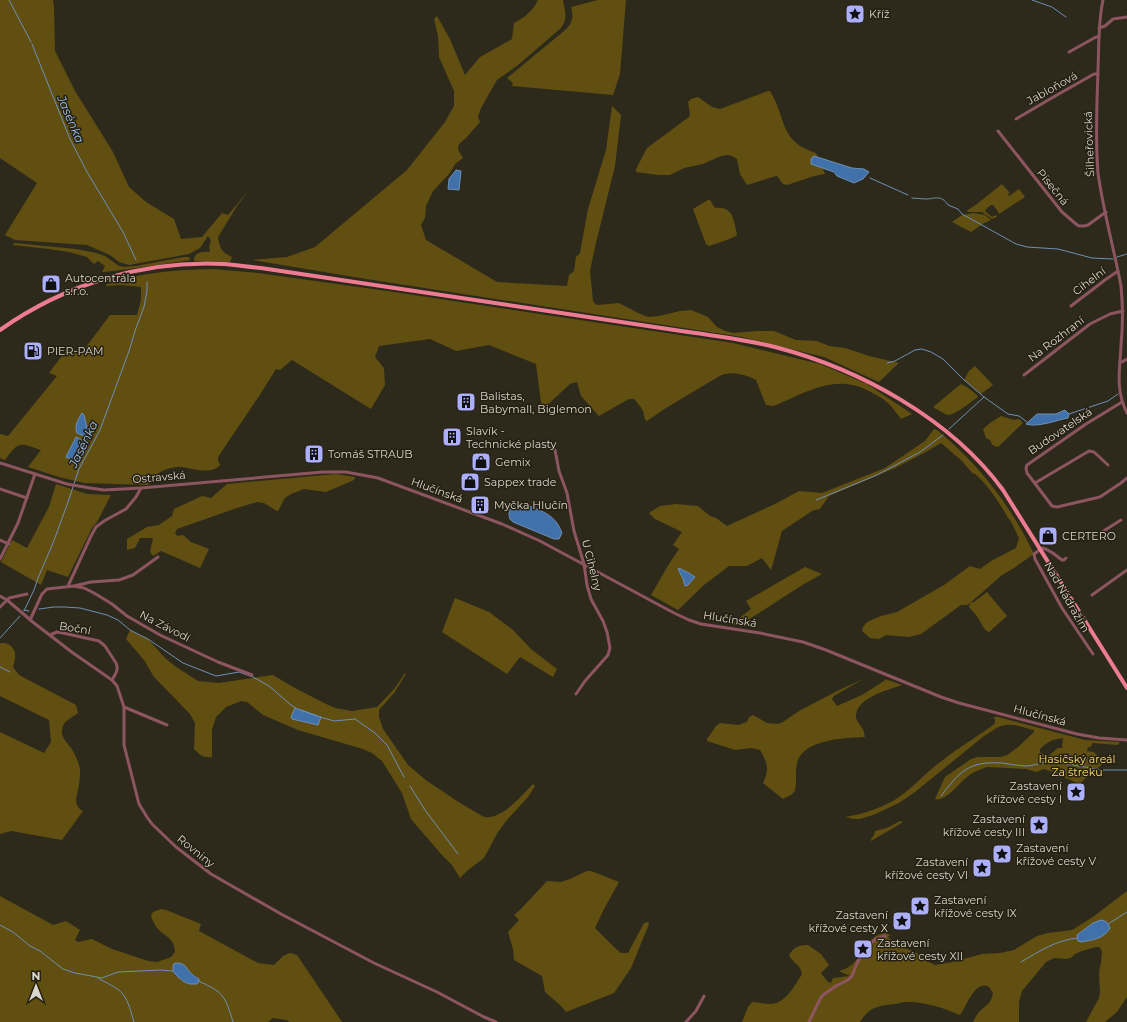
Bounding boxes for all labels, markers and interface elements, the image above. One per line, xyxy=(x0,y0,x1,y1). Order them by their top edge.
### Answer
place icon: Kříž xyxy=(844,3,866,25)
place label: Kříž xyxy=(869,7,890,21)
street label: Jabloňová xyxy=(1023,68,1080,108)
water label: Jasénka xyxy=(54,92,88,145)
street label: Šilheřovická xyxy=(1081,111,1097,177)
street label: Písečná xyxy=(1034,166,1072,208)
street label: Cihelní xyxy=(1070,263,1109,298)
place label: Autocentrála s.r.o. xyxy=(65,271,136,298)
shop icon: Autocentrála s.r.o. xyxy=(40,273,62,295)
street label: Na Rozhraní xyxy=(1025,313,1088,365)
fuel station icon: PIER-PAM xyxy=(22,340,44,362)
place label: PIER-PAM xyxy=(47,344,103,358)
place label: Balistas, Babymall, Biglemon xyxy=(480,389,592,416)
building icon: Balistas, Babymall, Biglemon xyxy=(455,391,477,413)
street label: Budovatelská xyxy=(1025,404,1095,458)
water label: Jasénka xyxy=(65,418,101,471)
place label: Slavík - Technické plasty xyxy=(466,424,557,451)
building icon: Slavík - Technické plasty xyxy=(441,426,463,448)
building icon: Tomáš STRAUB xyxy=(303,443,325,465)
place label: Tomáš STRAUB xyxy=(328,447,413,461)
shop icon: Gemix xyxy=(470,451,492,473)
place label: Gemix xyxy=(495,455,531,469)
street label: Ostravská xyxy=(132,468,186,486)
shop icon: Sappex trade xyxy=(459,471,481,493)
street label: Hlučínská xyxy=(409,474,465,506)
place label: Sappex trade xyxy=(484,475,557,489)
building icon: Myčka Hlučín xyxy=(469,494,491,516)
place label: Myčka Hlučín xyxy=(494,498,568,512)
shop icon: CERTERO xyxy=(1037,525,1059,547)
place label: CERTERO xyxy=(1062,529,1116,543)
street label: U Cihelny xyxy=(579,538,605,592)
street label: Nad Nádražím xyxy=(1041,559,1093,635)
street label: Na Závodí xyxy=(137,607,194,645)
street label: Hlučínská xyxy=(702,608,758,630)
street label: Boční xyxy=(58,619,93,638)
street label: Hlučínská xyxy=(1012,701,1068,729)
park label: Hasičský areál Za štreku xyxy=(1038,752,1116,779)
place label: Zastavení křížové cesty I xyxy=(986,779,1063,806)
place icon: Zastavení křížové cesty I xyxy=(1065,781,1087,803)
place label: Zastavení křížové cesty III xyxy=(943,812,1026,839)
place icon: Zastavení křížové cesty III xyxy=(1028,814,1050,836)
street label: Rovniny xyxy=(174,832,218,870)
place label: Zastavení křížové cesty V xyxy=(1016,841,1096,868)
place icon: Zastavení křížové cesty V xyxy=(991,843,1013,865)
place label: Zastavení křížové cesty VI xyxy=(885,855,969,882)
place icon: Zastavení křížové cesty VI xyxy=(971,857,993,879)
place label: Zastavení křížové cesty IX xyxy=(934,893,1017,920)
place icon: Zastavení křížové cesty IX xyxy=(909,895,931,917)
place label: Zastavení křížové cesty X xyxy=(808,908,889,935)
place icon: Zastavení křížové cesty X xyxy=(891,910,913,932)
place label: Zastavení křížové cesty XII xyxy=(877,936,963,963)
place icon: Zastavení křížové cesty XII xyxy=(852,938,874,960)
north arrow xyxy=(16,966,56,1006)
text: N xyxy=(32,969,40,983)

